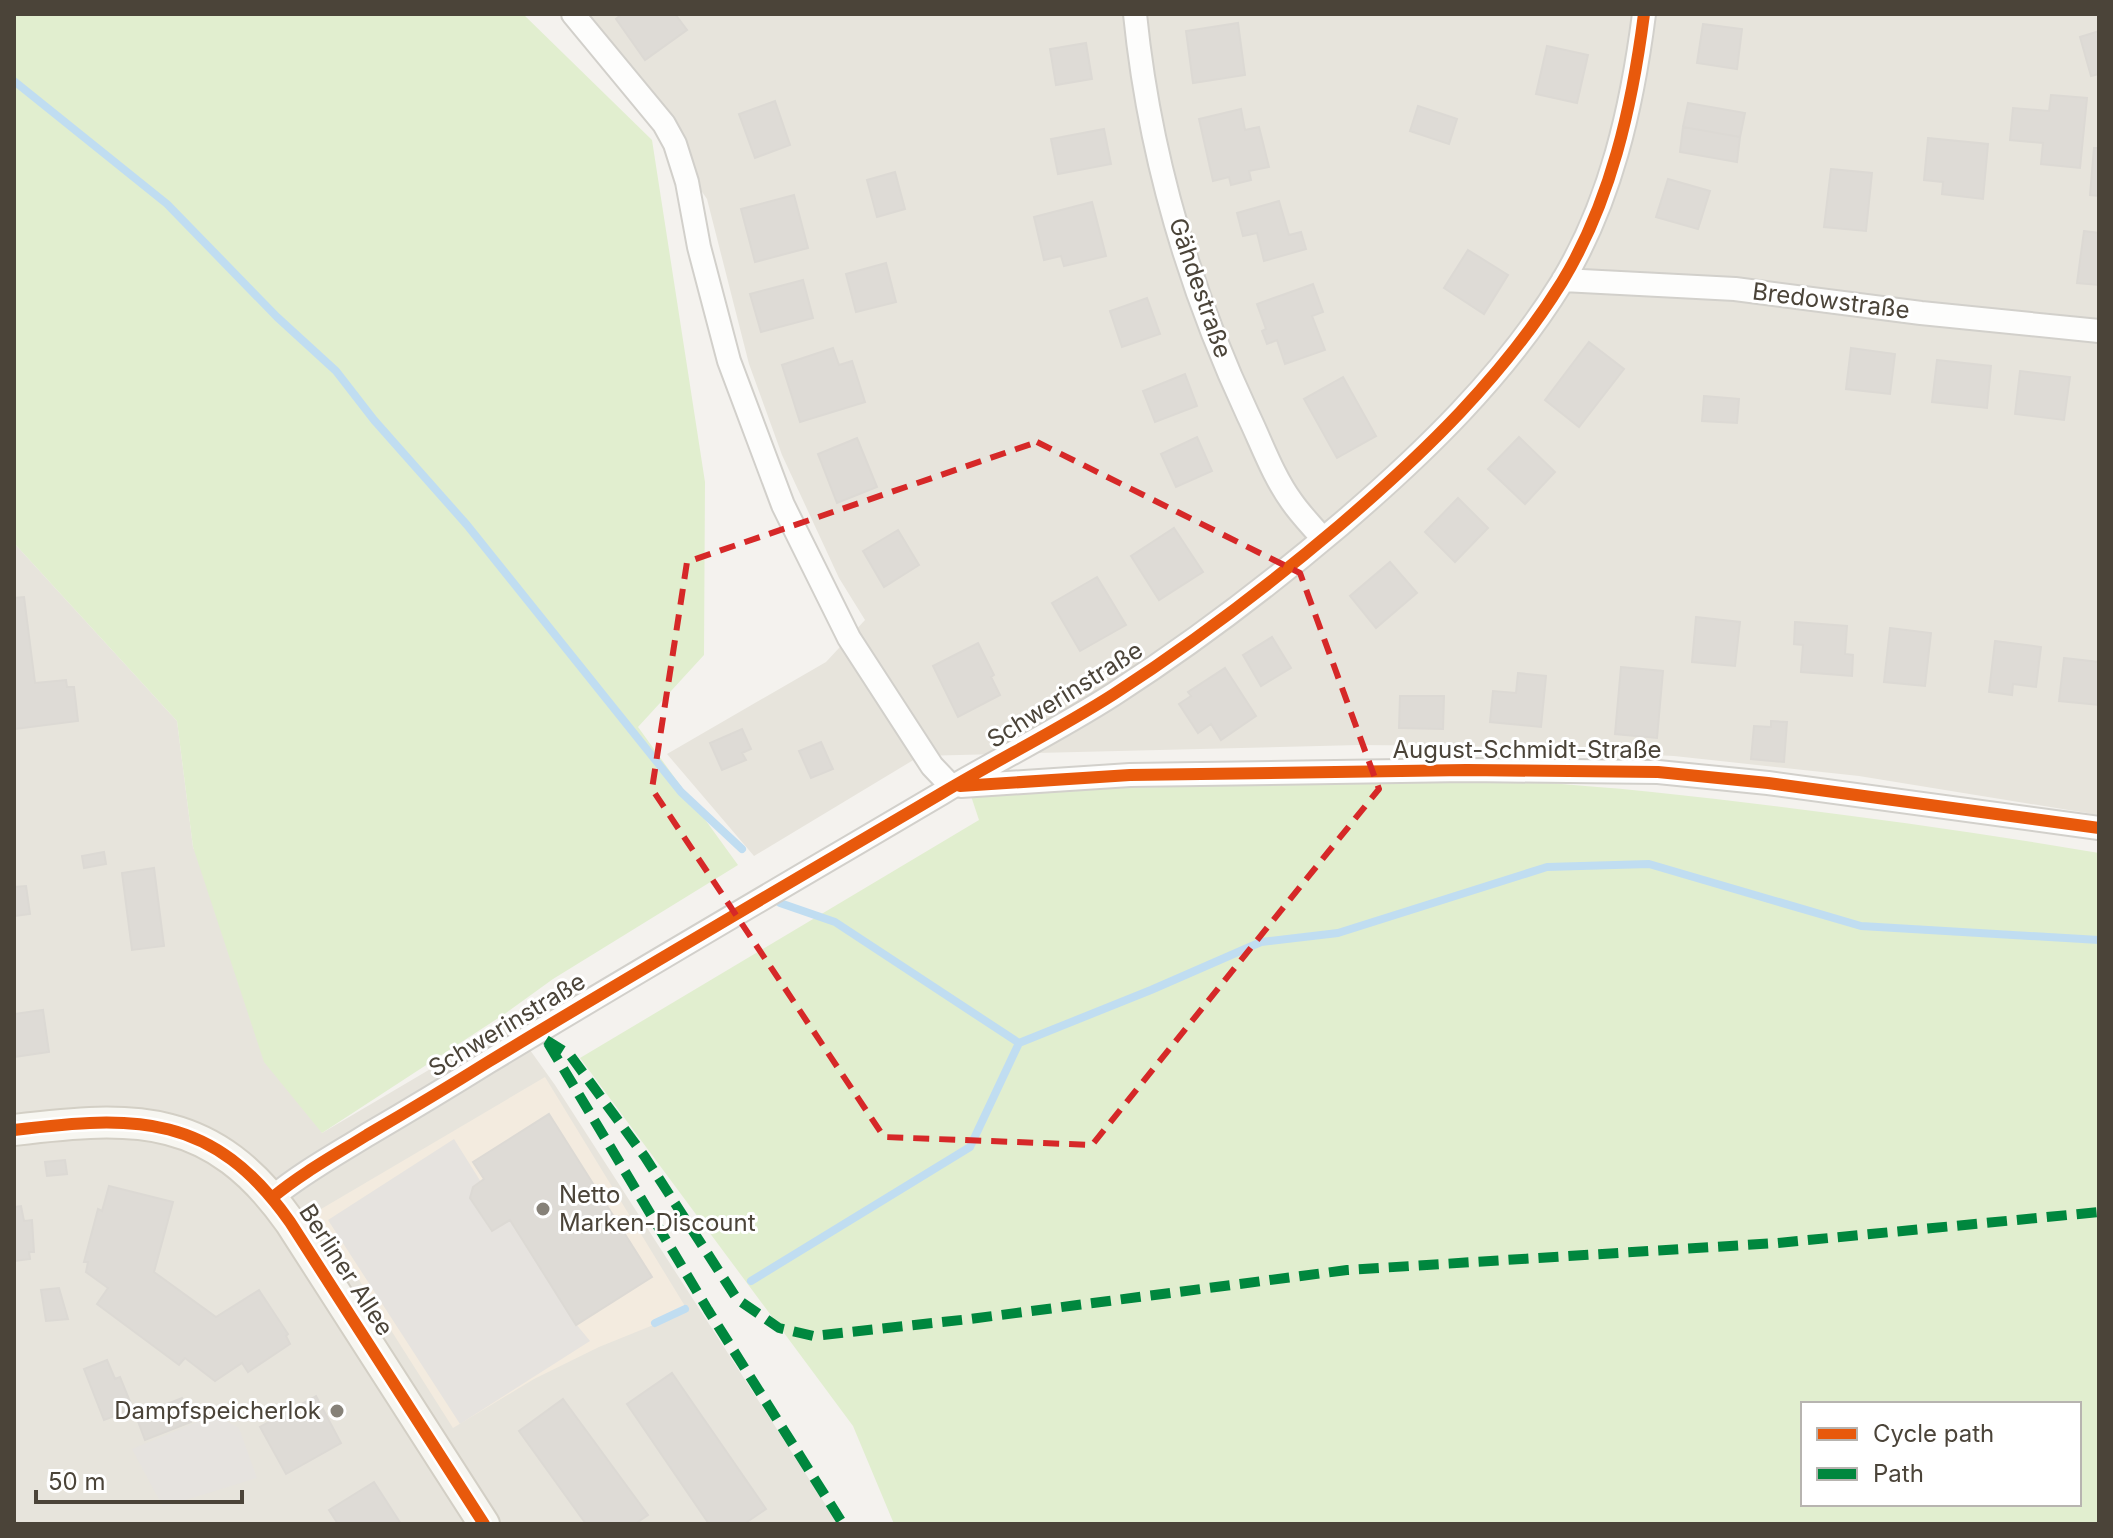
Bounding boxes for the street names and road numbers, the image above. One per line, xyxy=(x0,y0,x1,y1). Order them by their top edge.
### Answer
street label: Gähdestraße xyxy=(1163,214,1238,362)
street label: Bredowstraße xyxy=(1751,276,1911,325)
street label: Schwerinstraße xyxy=(982,635,1148,754)
street label: August-Schmidt-Straße xyxy=(1393,735,1661,764)
street label: Schwerinstraße xyxy=(423,966,590,1083)
street label: Berliner Allee xyxy=(293,1199,400,1341)

